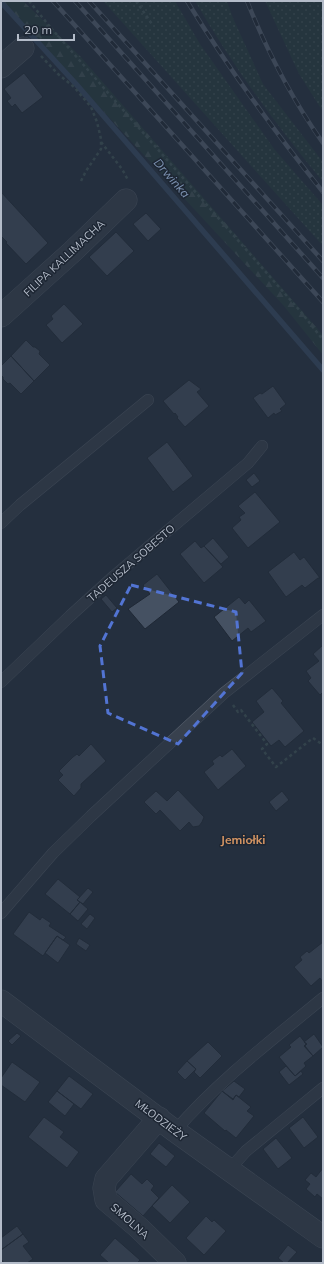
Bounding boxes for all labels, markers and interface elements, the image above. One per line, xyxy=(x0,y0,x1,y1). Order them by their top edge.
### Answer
scale bar xyxy=(18,16,74,42)
text: 20 m xyxy=(24,22,52,37)
water label: Drwinka xyxy=(151,155,193,201)
street label: FILIPA KALLIMACHA xyxy=(20,217,108,299)
street label: TADEUSZA SOBESTO xyxy=(84,521,178,605)
district label: Jemiołki xyxy=(221,832,265,847)
street label: MŁODZIEŻY xyxy=(133,1096,190,1144)
street label: SMOLNA xyxy=(108,1200,152,1242)

